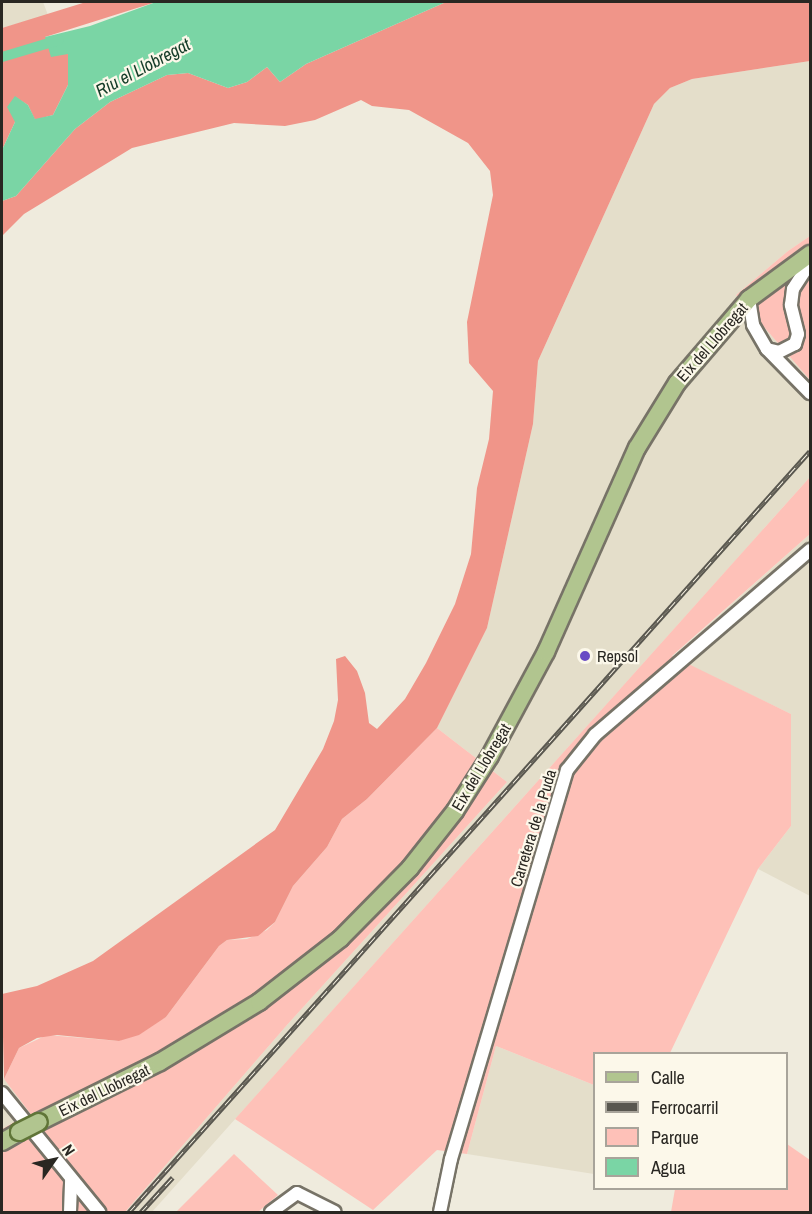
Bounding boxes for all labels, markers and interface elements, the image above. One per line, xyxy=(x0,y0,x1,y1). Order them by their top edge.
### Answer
water label: Riu el Llobregat xyxy=(92,34,194,102)
street label: Eix del Llobregat xyxy=(672,299,752,385)
place label: Repsol xyxy=(597,646,638,666)
marker: Repsol xyxy=(578,649,592,663)
street label: Eix del Llobregat xyxy=(447,720,515,814)
street label: Carretera de la Puda xyxy=(506,767,560,889)
legend xyxy=(593,1052,788,1190)
street label: Eix del Llobregat xyxy=(56,1060,152,1120)
text: Calle xyxy=(651,1065,685,1090)
text: Ferrocarril xyxy=(651,1095,718,1120)
text: Parque xyxy=(651,1125,699,1150)
north arrow xyxy=(24,1130,84,1190)
text: N xyxy=(57,1140,81,1160)
text: Agua xyxy=(651,1155,685,1180)

